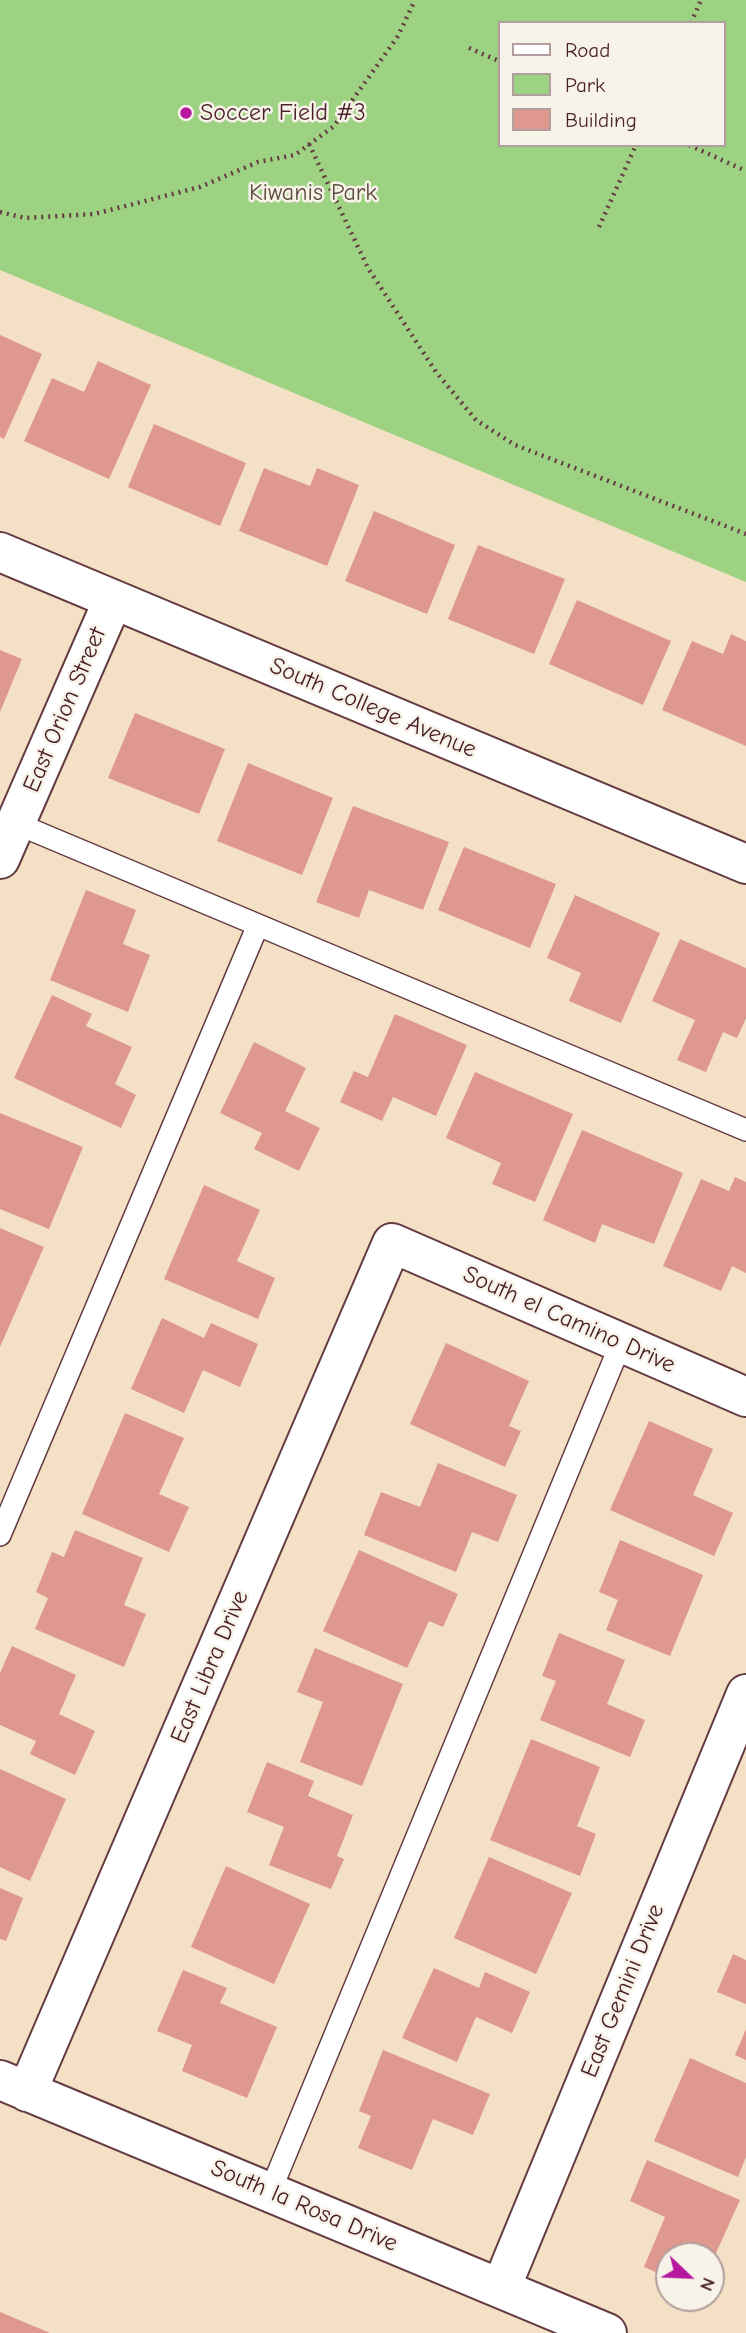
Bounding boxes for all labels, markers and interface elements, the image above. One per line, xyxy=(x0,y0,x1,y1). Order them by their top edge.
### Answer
legend xyxy=(498,21,725,147)
text: Road xyxy=(565,38,610,62)
text: Park xyxy=(565,73,605,97)
place label: Soccer Field #3 xyxy=(200,99,366,127)
marker: Soccer Field #3 xyxy=(178,105,194,121)
text: Building xyxy=(565,108,637,132)
park label: Kiwanis Park xyxy=(249,179,377,207)
street label: East Orion Street xyxy=(17,623,113,797)
street label: South College Avenue xyxy=(265,651,481,765)
street label: South el Camino Drive xyxy=(458,1260,680,1380)
street label: East Libra Drive xyxy=(165,1586,255,1748)
street label: East Gemini Drive xyxy=(575,1900,671,2082)
street label: South la Rosa Drive xyxy=(206,2154,402,2258)
north arrow xyxy=(655,2242,725,2312)
text: N xyxy=(695,2274,720,2294)

